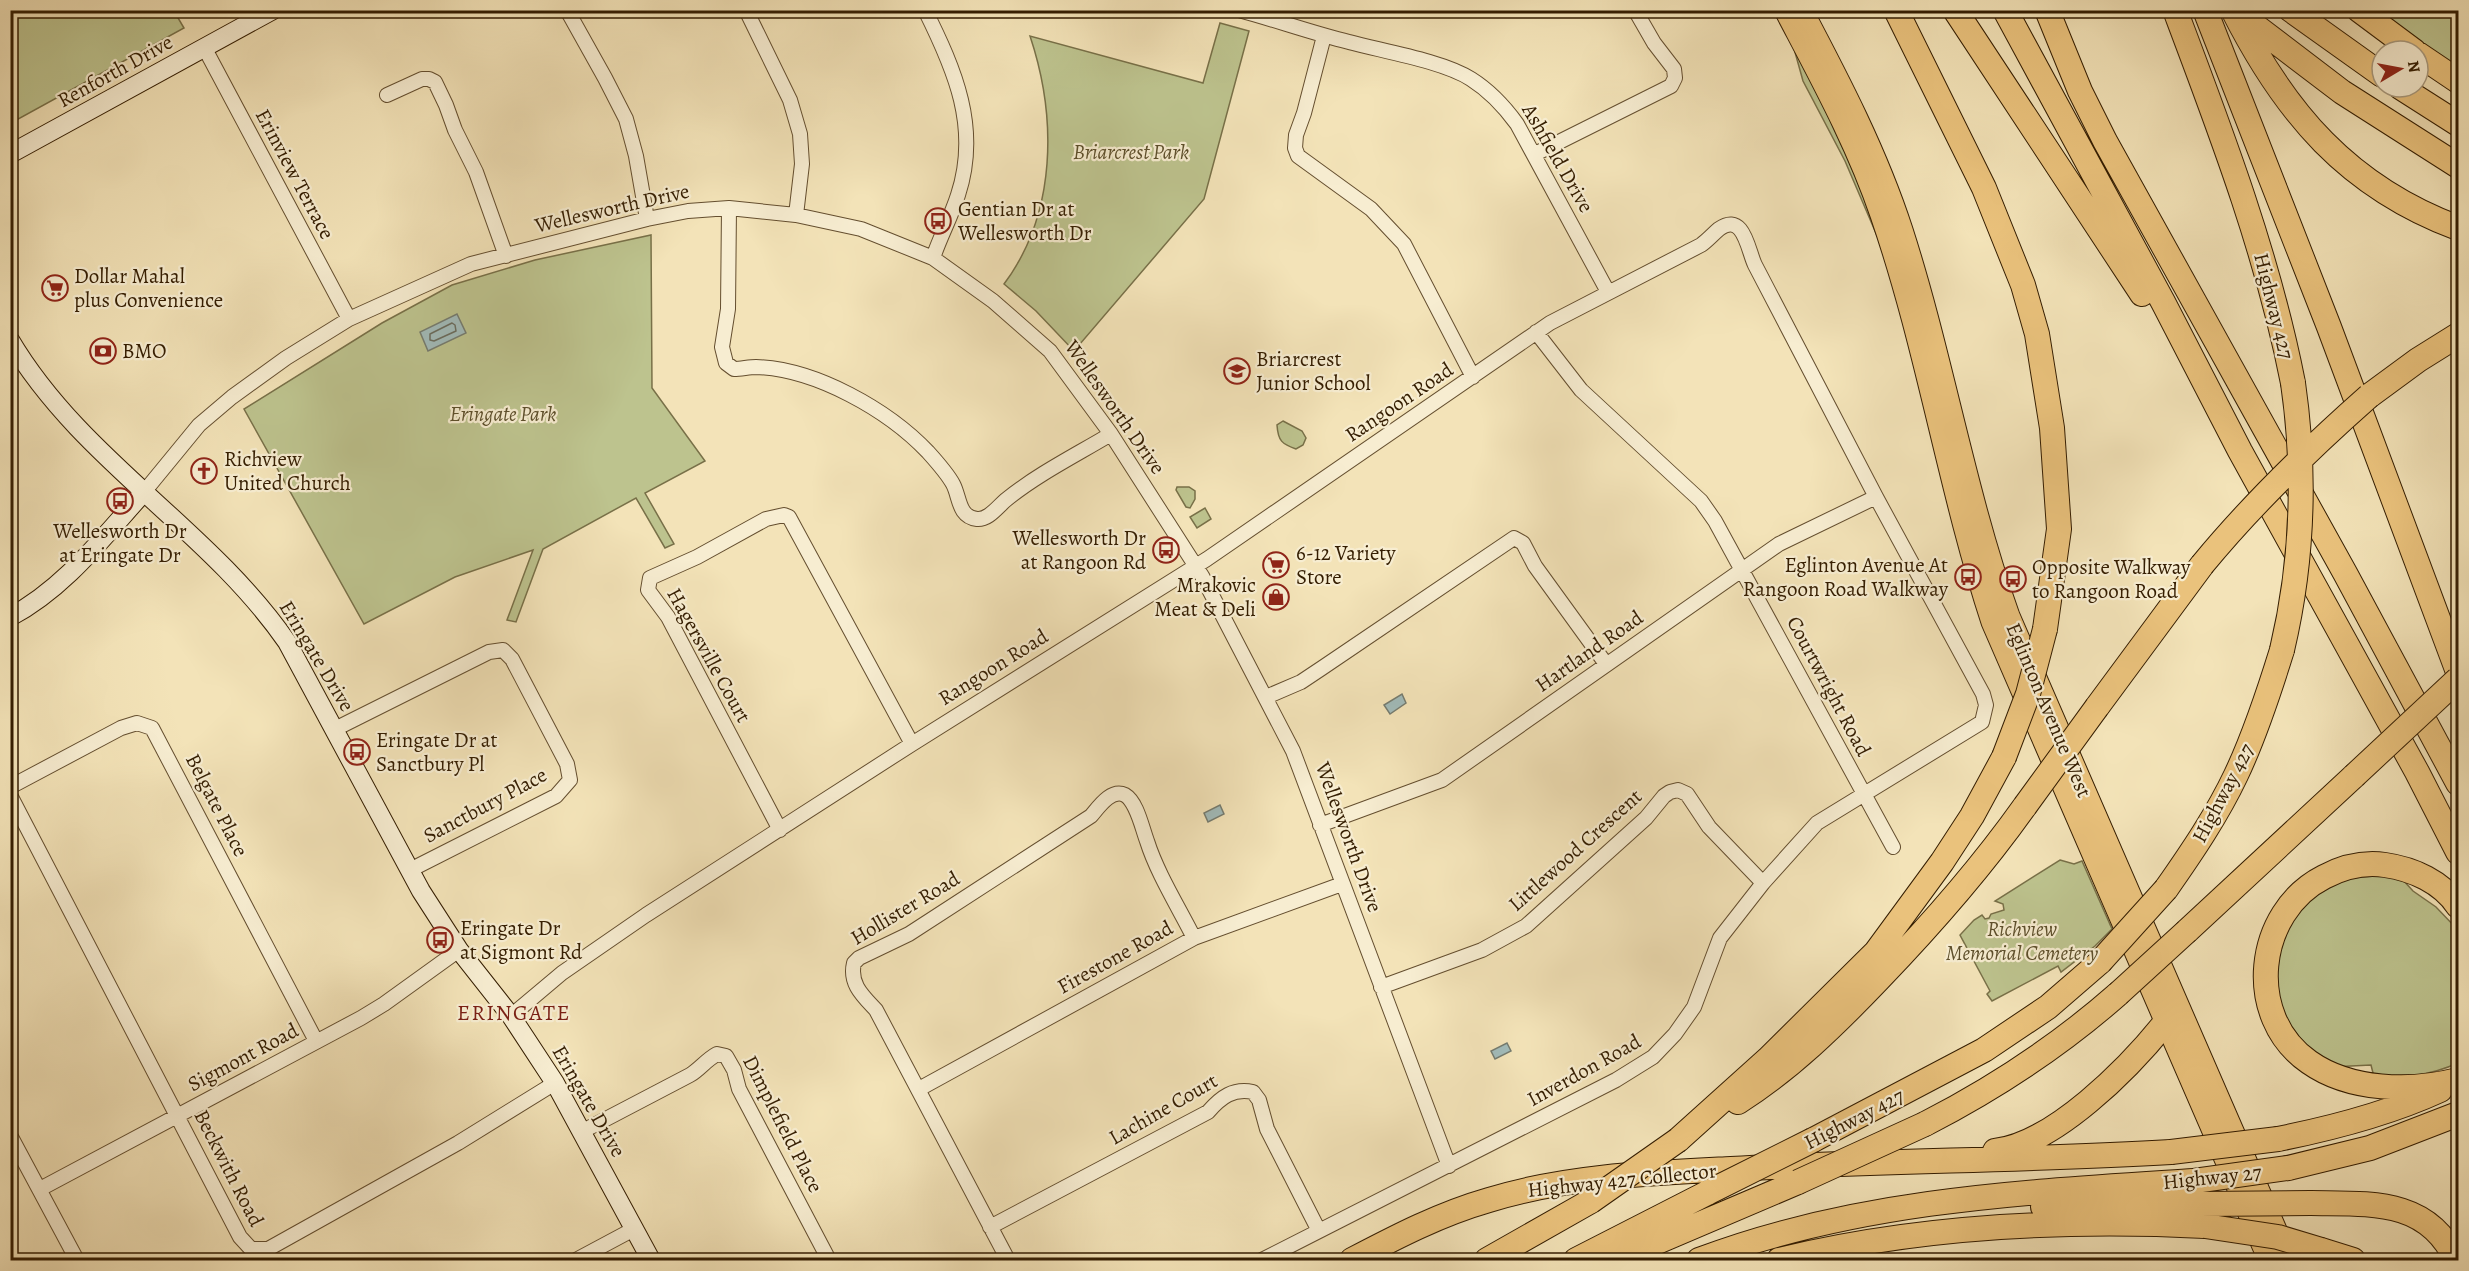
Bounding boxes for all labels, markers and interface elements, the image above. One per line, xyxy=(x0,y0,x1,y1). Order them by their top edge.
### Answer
street label: Renforth Drive xyxy=(52,28,178,114)
north arrow xyxy=(2370,39,2430,99)
text: N xyxy=(2402,59,2426,75)
street label: Ashfield Drive xyxy=(1515,98,1600,218)
street label: Erinview Terrace xyxy=(249,104,341,244)
park label: Briarcrest Park xyxy=(1073,138,1189,166)
street label: Wellesworth Drive xyxy=(531,177,692,240)
place label: Gentian Dr at Wellesworth Dr xyxy=(957,195,1092,247)
bus stop icon: Gentian Dr at Wellesworth Dr xyxy=(923,206,953,236)
street label: Highway 427 xyxy=(2247,250,2301,362)
place label: Dollar Mahal plus Convenience xyxy=(74,262,223,314)
supermarket icon: Dollar Mahal plus Convenience xyxy=(40,273,70,303)
street label: Wellesworth Drive xyxy=(1058,333,1172,480)
bank icon: BMO xyxy=(88,336,118,366)
place label: BMO xyxy=(122,337,167,365)
place label: Briarcrest Junior School xyxy=(1256,345,1371,397)
street label: Rangoon Road xyxy=(1340,355,1459,448)
school or university icon: Briarcrest Junior School xyxy=(1222,356,1252,386)
park label: Eringate Park xyxy=(450,400,556,428)
place label: Richview United Church xyxy=(224,445,351,497)
church icon: Richview United Church xyxy=(189,456,219,486)
bus stop icon: Wellesworth Dr at Eringate Dr xyxy=(105,486,135,516)
place label: Wellesworth Dr at Eringate Dr xyxy=(52,517,187,569)
place label: Wellesworth Dr at Rangoon Rd xyxy=(1011,524,1147,576)
bus stop icon: Wellesworth Dr at Rangoon Rd xyxy=(1151,535,1181,565)
place label: 6-12 Variety Store xyxy=(1296,539,1396,591)
supermarket icon: 6-12 Variety Store xyxy=(1261,550,1291,580)
place label: Eglinton Avenue At Rangoon Road Walkway xyxy=(1743,551,1949,603)
place label: Opposite Walkway to Rangoon Road xyxy=(2032,553,2191,605)
bus stop icon: Eglinton Avenue At Rangoon Road Walkway xyxy=(1953,562,1983,592)
bus stop icon: Opposite Walkway to Rangoon Road xyxy=(1998,564,2028,594)
place label: Mrakovic Meat & Deli xyxy=(1154,571,1256,623)
shop icon: Mrakovic Meat & Deli xyxy=(1261,582,1291,612)
street label: Hagersville Court xyxy=(660,583,758,728)
street label: Eringate Drive xyxy=(273,595,361,717)
street label: Hartland Road xyxy=(1529,603,1649,699)
street label: Courtwright Road xyxy=(1780,611,1878,762)
street label: Eglinton Avenue West xyxy=(2000,618,2098,802)
street label: Rangoon Road xyxy=(933,622,1054,712)
place label: Eringate Dr at Sanctbury Pl xyxy=(376,726,498,778)
bus stop icon: Eringate Dr at Sanctbury Pl xyxy=(342,737,372,767)
street label: Highway 427 xyxy=(2185,738,2261,848)
street label: Belgate Place xyxy=(179,749,255,861)
street label: Wellesworth Drive xyxy=(1308,757,1389,916)
street label: Sanctbury Place xyxy=(418,761,552,849)
street label: Littlewood Crescent xyxy=(1502,782,1648,917)
street label: Hollister Road xyxy=(845,864,965,952)
street label: Firestone Road xyxy=(1052,913,1178,1000)
place label: Eringate Dr at Sigmont Rd xyxy=(460,914,583,966)
park label: Richview Memorial Cemetery xyxy=(1946,915,2098,967)
bus stop icon: Eringate Dr at Sigmont Rd xyxy=(425,925,455,955)
district label: ERINGATE xyxy=(457,998,571,1028)
street label: Sigmont Road xyxy=(183,1016,304,1098)
street label: Inverdon Road xyxy=(1522,1027,1646,1113)
street label: Eringate Drive xyxy=(546,1040,632,1162)
street label: Dimplefield Place xyxy=(736,1051,830,1197)
street label: Lachine Court xyxy=(1104,1067,1222,1151)
street label: Highway 427 xyxy=(1799,1082,1909,1156)
street label: Beckwith Road xyxy=(188,1105,271,1232)
street label: Highway 427 Collector xyxy=(1526,1156,1718,1204)
street label: Highway 27 xyxy=(2161,1158,2263,1196)

